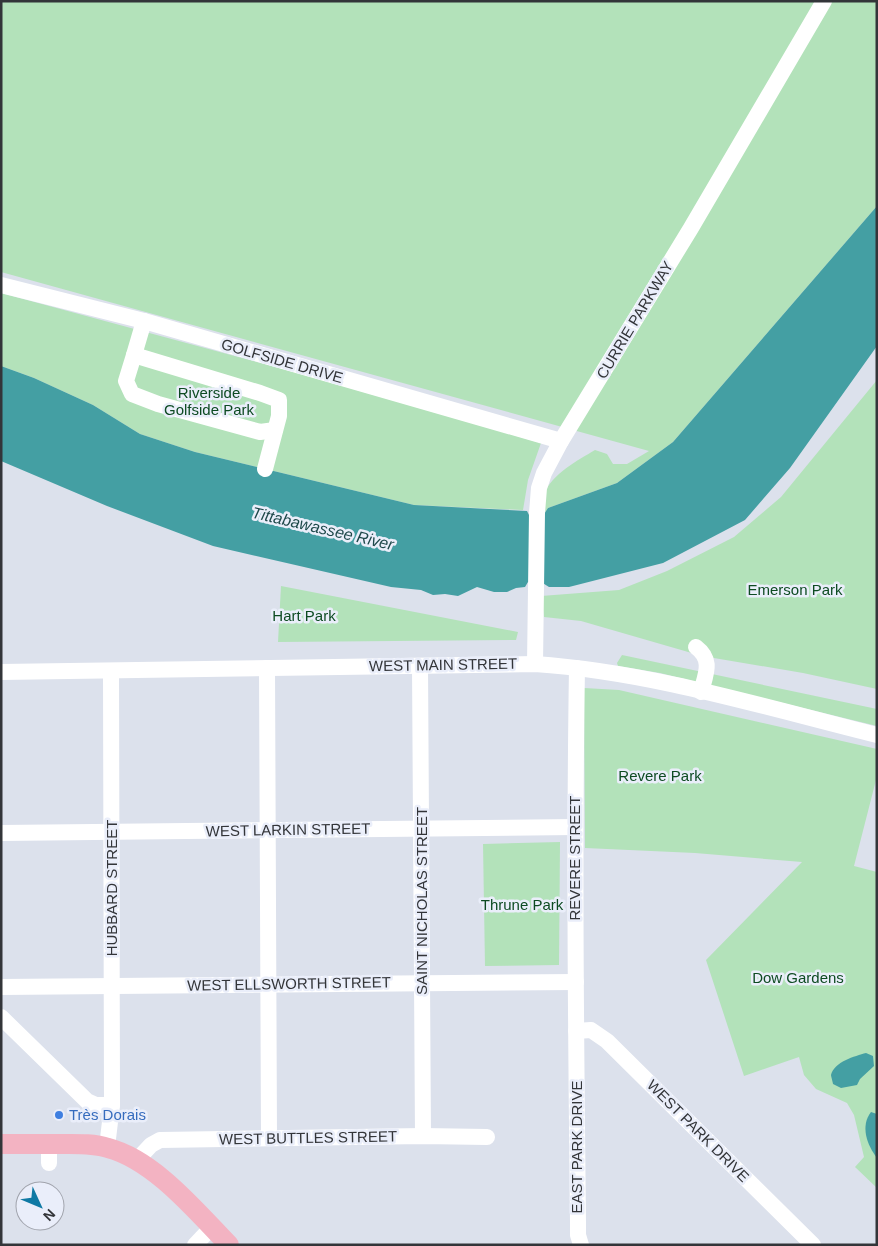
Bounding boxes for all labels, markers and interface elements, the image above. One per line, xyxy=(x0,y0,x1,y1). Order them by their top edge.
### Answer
street label: CURRIE PARKWAY xyxy=(593,258,676,382)
street label: GOLFSIDE DRIVE xyxy=(219,335,345,386)
park label: Riverside Golfside Park xyxy=(164,384,255,418)
water label: Tittabawassee River xyxy=(250,504,396,553)
park label: Emerson Park xyxy=(747,581,843,598)
park label: Hart Park xyxy=(272,607,336,624)
street label: WEST MAIN STREET xyxy=(369,655,517,674)
park label: Revere Park xyxy=(618,767,702,784)
street label: REVERE STREET xyxy=(566,795,583,921)
street label: SAINT NICHOLAS STREET xyxy=(413,807,430,995)
street label: HUBBARD STREET xyxy=(103,820,120,956)
street label: WEST LARKIN STREET xyxy=(205,820,371,839)
park label: Thrune Park xyxy=(481,896,564,913)
park label: Dow Gardens xyxy=(752,969,844,986)
street label: WEST ELLSWORTH STREET xyxy=(187,973,391,994)
street label: WEST PARK DRIVE xyxy=(644,1076,753,1185)
street label: EAST PARK DRIVE xyxy=(568,1081,585,1213)
place label: Très Dorais xyxy=(69,1106,146,1123)
marker: Très Dorais xyxy=(53,1109,65,1121)
street label: WEST BUTTLES STREET xyxy=(219,1127,397,1148)
north arrow xyxy=(15,1181,65,1231)
text: N xyxy=(40,1206,59,1224)

